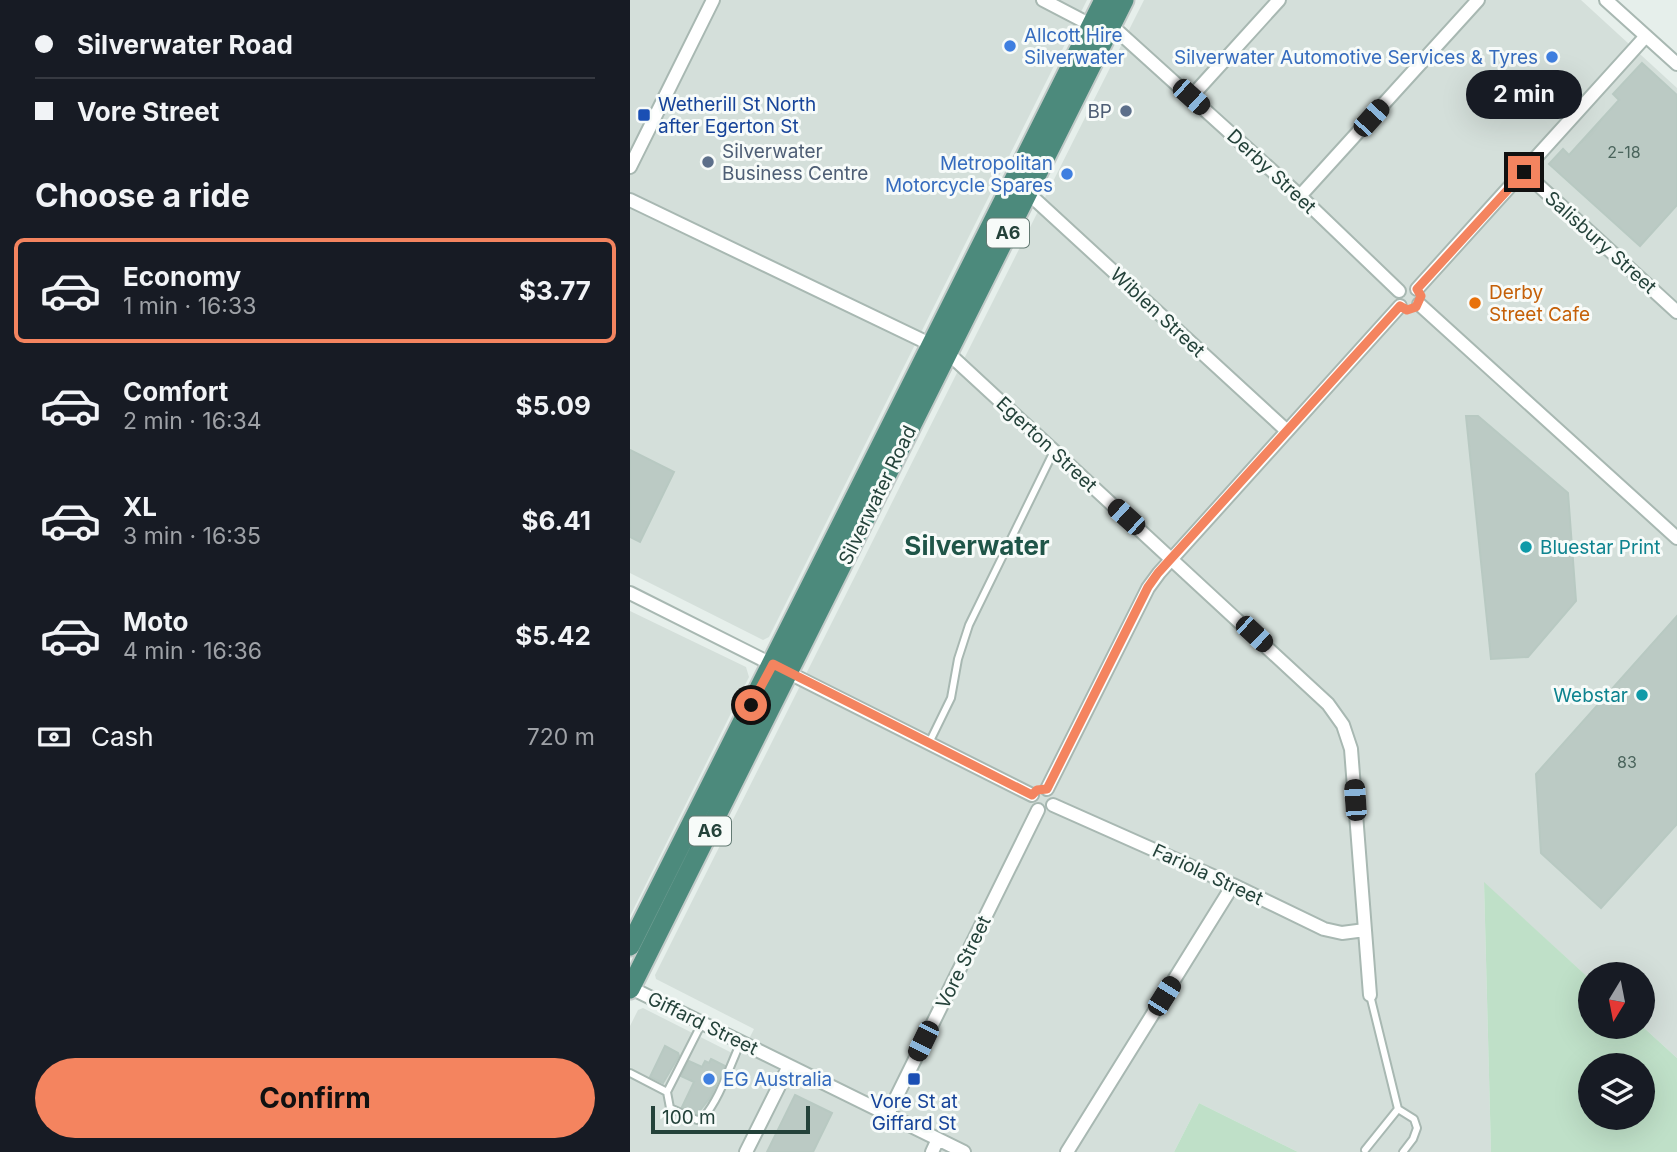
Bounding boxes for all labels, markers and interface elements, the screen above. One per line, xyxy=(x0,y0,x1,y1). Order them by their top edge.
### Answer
place label: Allcott Hire Silverwater xyxy=(1024,24,1125,69)
text: Silverwater Road xyxy=(77,29,293,60)
marker: Allcott Hire Silverwater xyxy=(1002,38,1018,54)
place label: Silverwater Automotive Services & Tyres xyxy=(1174,46,1538,69)
marker: Silverwater Automotive Services & Tyres xyxy=(1544,49,1560,65)
callout: 2 min xyxy=(1466,71,1582,120)
car xyxy=(1169,75,1214,119)
text: 2 min xyxy=(1493,80,1555,108)
place label: Wetherill St North after Egerton St xyxy=(658,93,816,138)
car xyxy=(1350,95,1393,141)
text: Vore Street xyxy=(77,96,219,127)
place label: BP xyxy=(1087,100,1112,123)
marker: BP xyxy=(1118,103,1134,119)
marker: Wetherill St North after Egerton St xyxy=(636,107,652,123)
street label: Derby Street xyxy=(1222,124,1321,218)
place label: Silverwater Business Centre xyxy=(722,140,868,185)
house number: 2-18 xyxy=(1607,142,1641,162)
place label: Metropolitan Motorcycle Spares xyxy=(885,152,1053,197)
marker: Silverwater Business Centre xyxy=(700,154,716,170)
route end xyxy=(1508,156,1540,188)
marker: Metropolitan Motorcycle Spares xyxy=(1059,166,1075,182)
text: Choose a ride xyxy=(35,176,250,215)
street label: Salisbury Street xyxy=(1540,186,1661,298)
road number: A6 xyxy=(987,218,1029,247)
icon: car xyxy=(39,259,102,322)
text: Economy xyxy=(123,261,241,292)
street label: Wiblen Street xyxy=(1106,263,1210,362)
text: $3.77 xyxy=(519,275,591,306)
place label: Derby Street Cafe xyxy=(1489,281,1590,326)
text: 1 min · 16:33 xyxy=(123,292,256,320)
marker: Derby Street Cafe xyxy=(1467,295,1483,311)
icon: car xyxy=(39,374,102,437)
text: Comfort xyxy=(123,376,228,407)
text: $5.09 xyxy=(516,390,591,421)
street label: Egerton Street xyxy=(992,392,1102,497)
text: 2 min · 16:34 xyxy=(123,407,262,435)
street label: Silverwater Road xyxy=(834,422,921,568)
icon: car xyxy=(39,489,102,552)
text: XL xyxy=(123,491,157,522)
car xyxy=(1104,495,1149,539)
text: $6.41 xyxy=(521,505,591,536)
text: 3 min · 16:35 xyxy=(123,522,261,550)
district label: Silverwater xyxy=(904,530,1050,561)
place label: Bluestar Print xyxy=(1540,536,1660,559)
marker: Bluestar Print xyxy=(1518,539,1534,555)
icon: car xyxy=(39,604,102,667)
text: Moto xyxy=(123,606,188,637)
car xyxy=(1232,612,1277,656)
text: $5.42 xyxy=(515,620,591,651)
text: 4 min · 16:36 xyxy=(123,637,262,665)
place label: Webstar xyxy=(1553,684,1628,707)
marker: Webstar xyxy=(1634,687,1650,703)
route start xyxy=(735,689,767,721)
icon: cash xyxy=(35,718,73,756)
text: Cash xyxy=(91,721,154,752)
text: 720 m xyxy=(527,723,595,751)
house number: 83 xyxy=(1617,752,1637,772)
car xyxy=(1344,778,1367,822)
road number: A6 xyxy=(689,816,731,846)
street label: Fariola Street xyxy=(1149,839,1267,910)
street label: Vore Street xyxy=(931,912,996,1012)
north arrow xyxy=(1578,962,1656,1040)
map controls xyxy=(1578,962,1655,1130)
car xyxy=(1144,973,1185,1019)
street label: Giffard Street xyxy=(644,987,762,1060)
car xyxy=(905,1018,942,1064)
button: layers xyxy=(1578,1053,1655,1130)
button: Confirm xyxy=(35,1058,595,1138)
place label: EG Australia xyxy=(723,1068,832,1091)
marker: EG Australia xyxy=(701,1071,717,1087)
marker: Vore St at Giffard St xyxy=(906,1071,922,1087)
place label: Vore St at Giffard St xyxy=(870,1090,958,1135)
scale bar xyxy=(651,1103,810,1135)
text: 100 m xyxy=(662,1106,716,1129)

